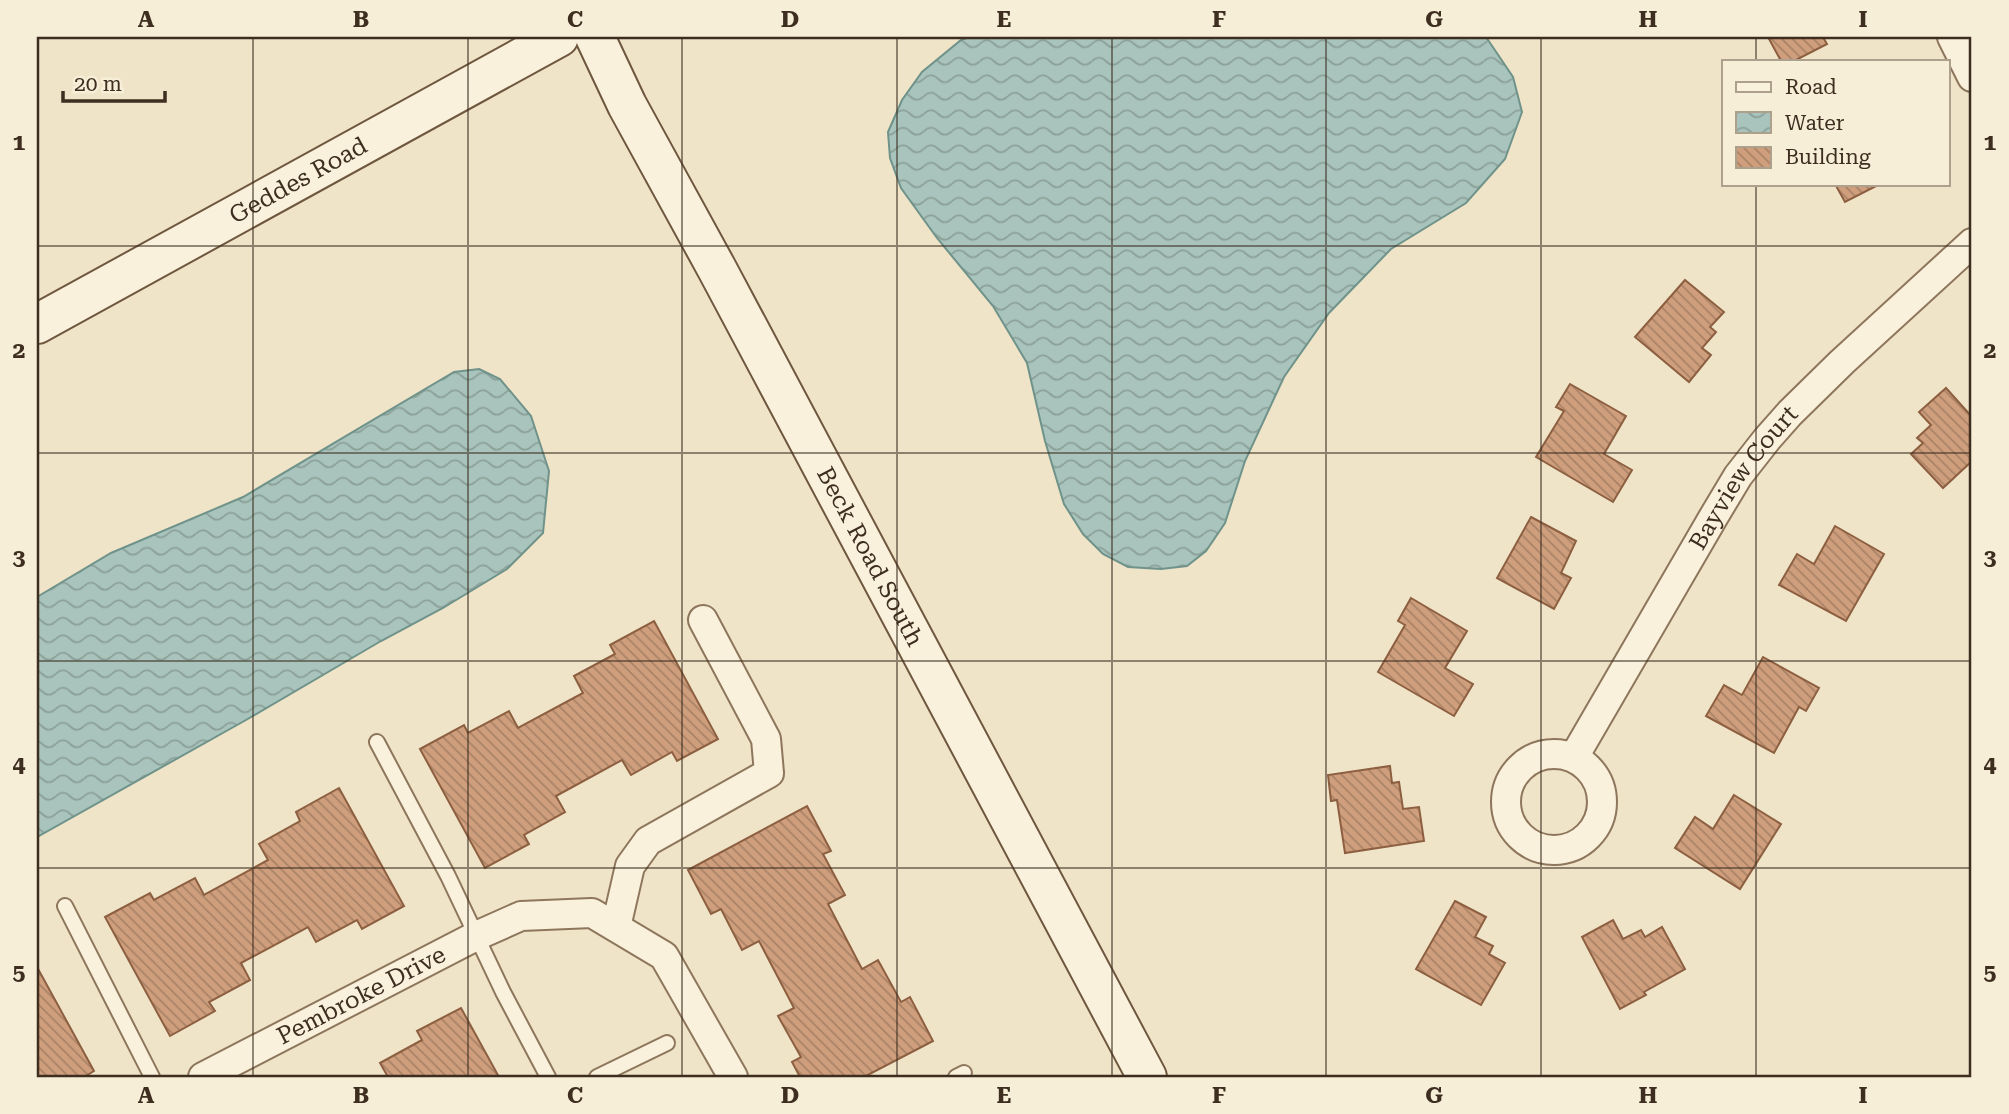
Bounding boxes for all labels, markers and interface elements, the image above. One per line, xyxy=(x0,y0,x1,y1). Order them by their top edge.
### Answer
text: A xyxy=(138,6,155,33)
text: B xyxy=(353,6,369,33)
text: C xyxy=(567,6,583,33)
text: D xyxy=(781,6,799,33)
text: E xyxy=(997,6,1011,33)
text: F xyxy=(1212,6,1226,33)
text: G xyxy=(1425,6,1443,33)
text: H xyxy=(1639,6,1658,33)
text: I xyxy=(1858,6,1868,33)
scale bar xyxy=(63,60,164,104)
legend xyxy=(1722,60,1950,186)
text: 20 m xyxy=(74,72,122,96)
text: Road xyxy=(1785,75,1837,99)
text: Water xyxy=(1785,111,1845,135)
text: 1 xyxy=(13,129,26,156)
text: 1 xyxy=(1984,129,1997,156)
street label: Geddes Road xyxy=(224,131,372,230)
text: Building xyxy=(1785,145,1871,169)
text: 2 xyxy=(13,337,25,364)
text: 2 xyxy=(1984,337,1996,364)
street label: Bayview Court xyxy=(1683,400,1803,555)
street label: Beck Road South xyxy=(811,462,929,651)
text: 3 xyxy=(13,544,26,571)
text: 3 xyxy=(1984,544,1997,571)
text: 4 xyxy=(13,751,26,778)
text: 4 xyxy=(1984,751,1997,778)
street label: Pembroke Drive xyxy=(272,940,450,1050)
text: 5 xyxy=(13,959,26,986)
text: 5 xyxy=(1984,959,1997,986)
text: A xyxy=(138,1082,155,1109)
text: B xyxy=(353,1082,369,1109)
text: C xyxy=(567,1082,583,1109)
text: D xyxy=(781,1082,799,1109)
text: E xyxy=(997,1082,1011,1109)
text: F xyxy=(1212,1082,1226,1109)
text: G xyxy=(1425,1082,1443,1109)
text: H xyxy=(1639,1082,1658,1109)
text: I xyxy=(1858,1082,1868,1109)

